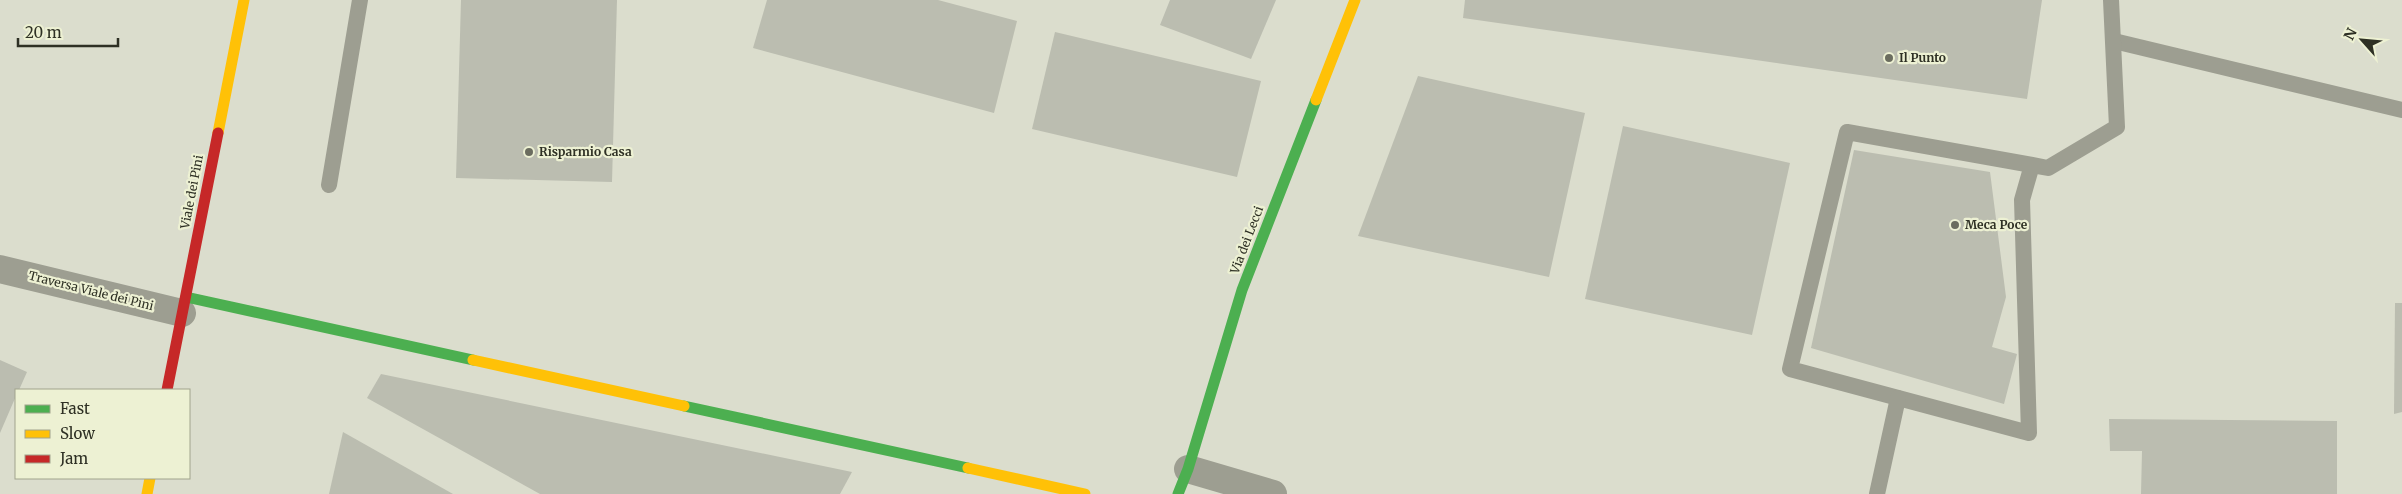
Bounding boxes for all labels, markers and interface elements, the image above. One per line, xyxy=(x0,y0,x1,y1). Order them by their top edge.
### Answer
scale bar xyxy=(18,15,118,47)
north arrow xyxy=(2337,15,2387,65)
text: 20 m xyxy=(25,23,62,42)
text: N xyxy=(2340,25,2361,43)
place label: Il Punto xyxy=(1899,50,1946,65)
marker: Il Punto xyxy=(1883,52,1895,64)
place label: Risparmio Casa xyxy=(539,144,632,159)
marker: Risparmio Casa xyxy=(523,146,535,158)
street label: Viale dei Pini xyxy=(177,154,206,231)
street label: Via dei Lecci xyxy=(1226,204,1266,277)
place label: Meca Poce xyxy=(1965,217,2028,232)
marker: Meca Poce xyxy=(1949,219,1961,231)
street label: Traversa Viale dei Pini xyxy=(27,268,155,313)
legend xyxy=(15,389,190,479)
text: Fast xyxy=(60,399,90,418)
text: Slow xyxy=(60,424,95,443)
text: Jam xyxy=(59,449,88,468)

